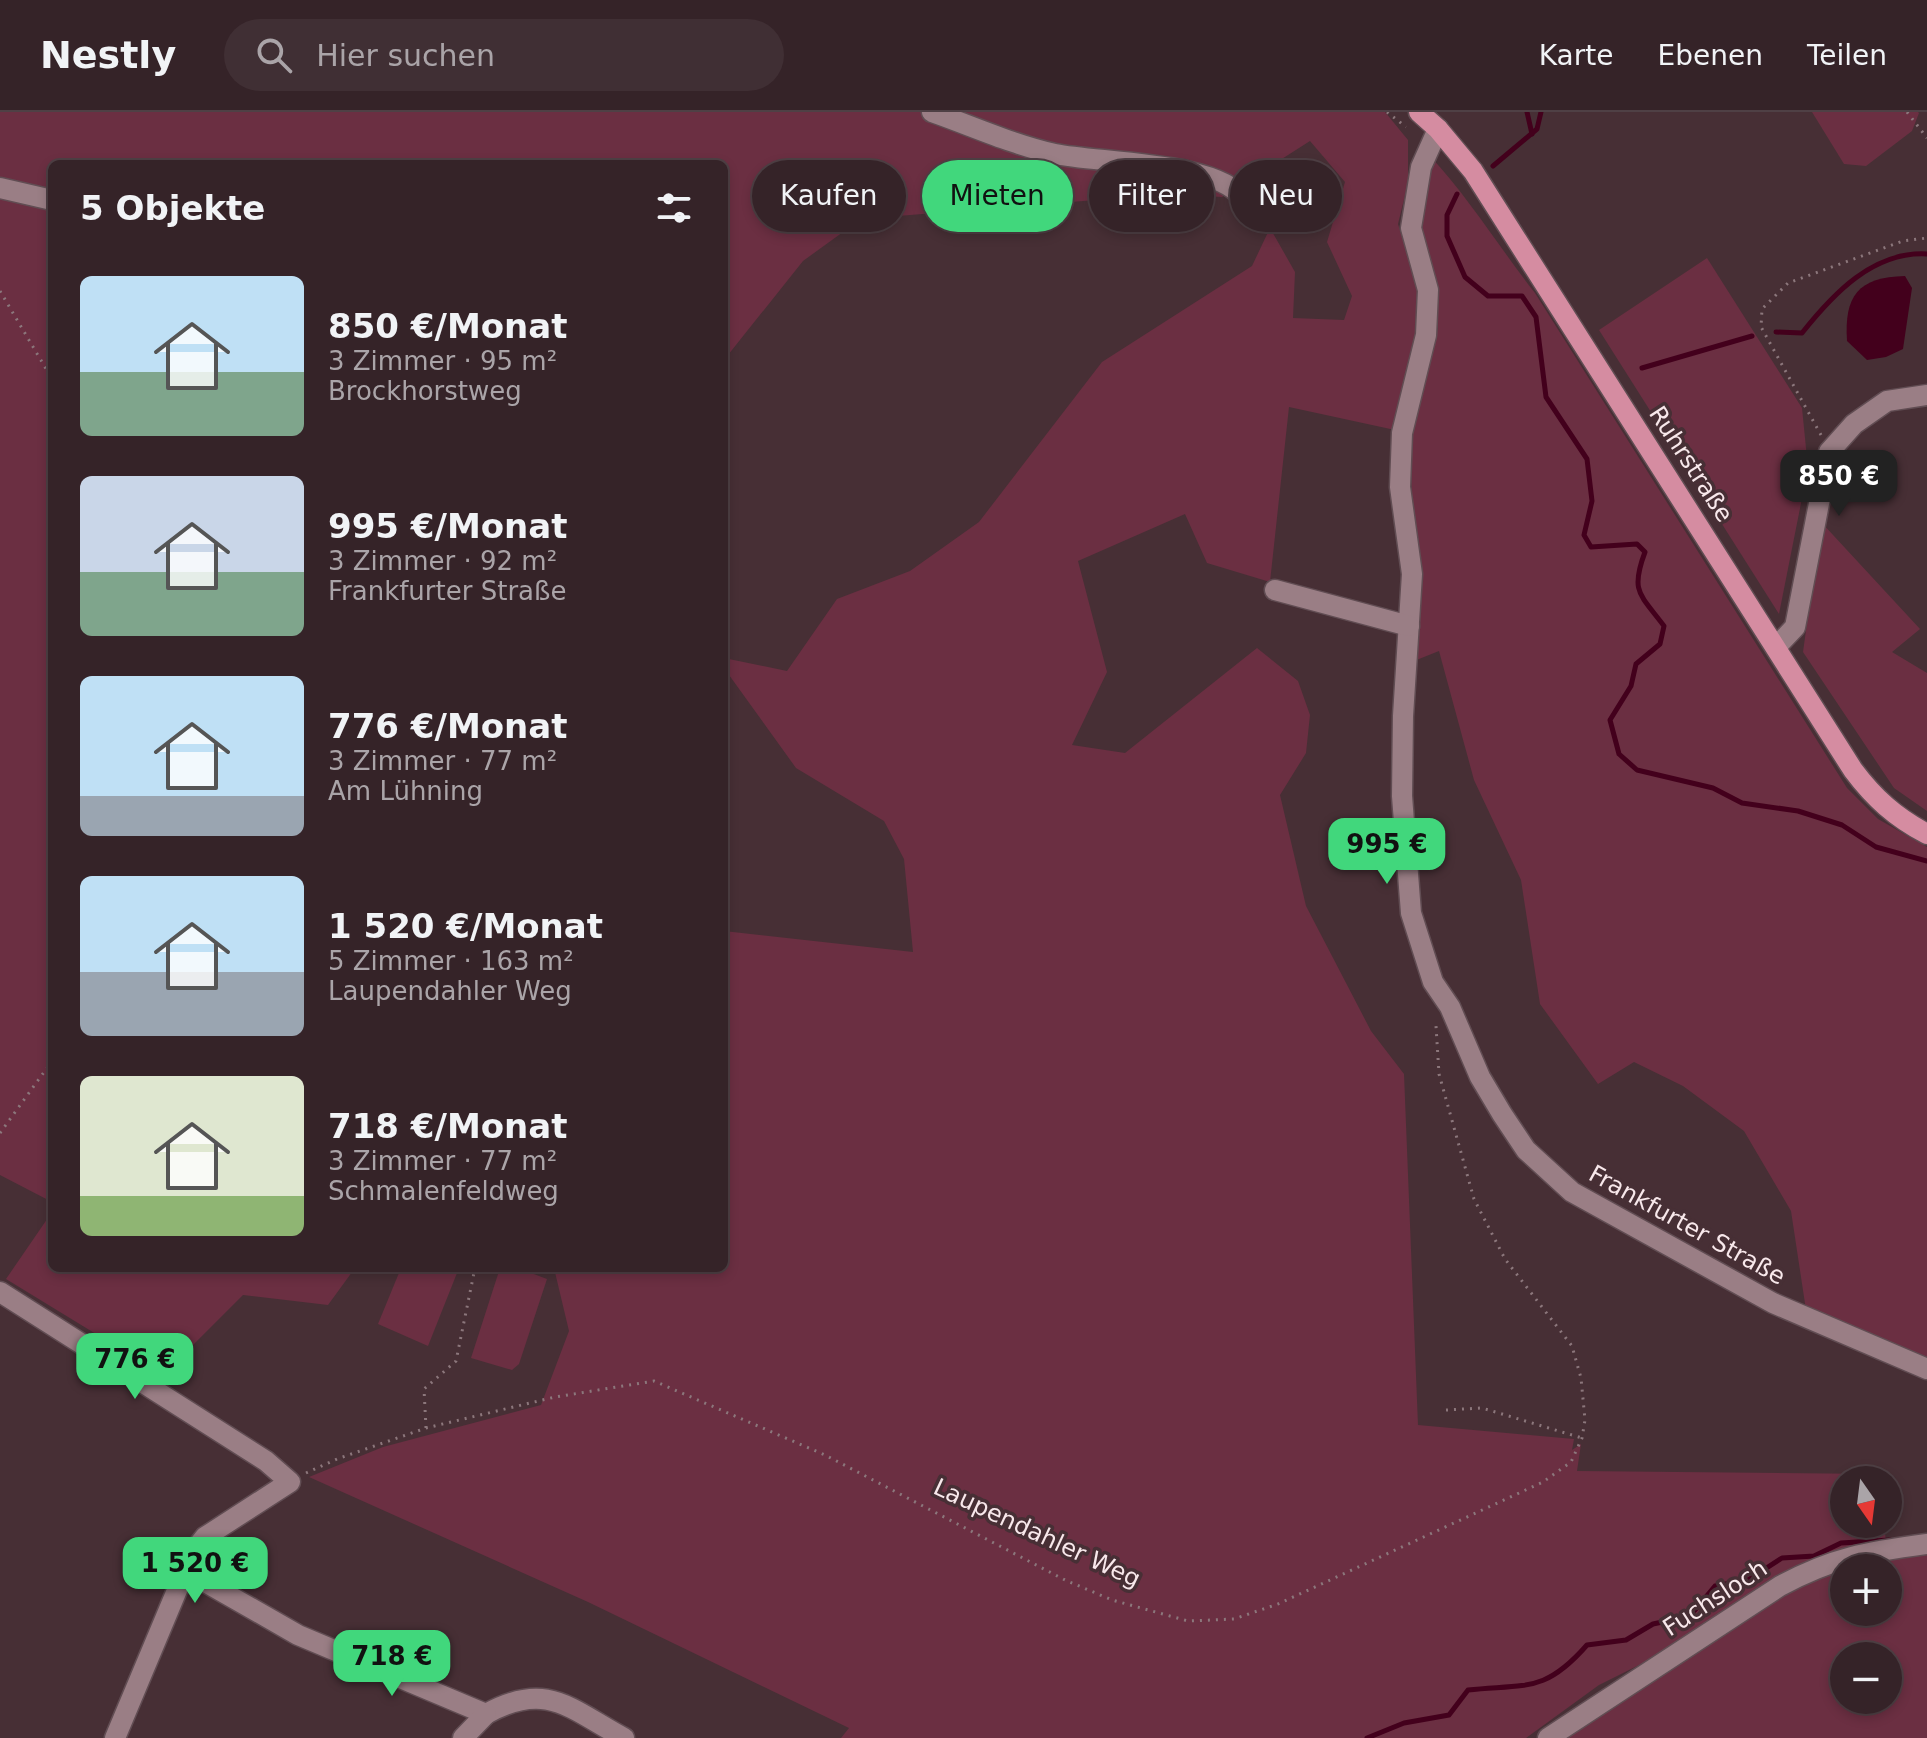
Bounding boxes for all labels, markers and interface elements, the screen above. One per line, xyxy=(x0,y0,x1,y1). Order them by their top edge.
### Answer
search box xyxy=(224,19,784,91)
text: Nestly xyxy=(40,33,176,77)
icon: search xyxy=(252,33,296,77)
text: Hier suchen xyxy=(316,38,495,73)
text: Karte xyxy=(1539,39,1613,72)
text: Ebenen xyxy=(1657,39,1763,72)
text: Teilen xyxy=(1807,39,1887,72)
chip: Kaufen xyxy=(752,160,906,232)
chip: Mieten xyxy=(922,160,1073,232)
chip: Filter xyxy=(1089,160,1214,232)
chip: Neu xyxy=(1230,160,1342,232)
icon: filters xyxy=(652,186,696,230)
text: 5 Objekte xyxy=(80,188,265,228)
text: 850 €/Monat xyxy=(328,306,567,346)
icon: home xyxy=(144,308,240,404)
text: 3 Zimmer · 95 m² xyxy=(328,346,557,376)
text: Brockhorstweg xyxy=(328,376,522,406)
street label: Ruhrstraße xyxy=(1643,401,1739,527)
pin: 850 € xyxy=(1783,450,1895,518)
text: 850 € xyxy=(1798,461,1880,491)
text: 995 €/Monat xyxy=(328,506,567,546)
icon: home xyxy=(144,508,240,604)
text: 3 Zimmer · 92 m² xyxy=(328,546,557,576)
text: Frankfurter Straße xyxy=(328,576,566,606)
text: 776 €/Monat xyxy=(328,706,567,746)
icon: home xyxy=(144,708,240,804)
text: 3 Zimmer · 77 m² xyxy=(328,746,557,776)
text: Am Lühning xyxy=(328,776,483,806)
pin: 995 € xyxy=(1331,818,1443,886)
text: 995 € xyxy=(1346,829,1428,859)
text: 1 520 €/Monat xyxy=(328,906,603,946)
icon: home xyxy=(144,908,240,1004)
text: 5 Zimmer · 163 m² xyxy=(328,946,574,976)
text: Laupendahler Weg xyxy=(328,976,572,1006)
text: 718 €/Monat xyxy=(328,1106,567,1146)
icon: home xyxy=(144,1108,240,1204)
text: 3 Zimmer · 77 m² xyxy=(328,1146,557,1176)
street label: Frankfurter Straße xyxy=(1584,1159,1790,1291)
text: Schmalenfeldweg xyxy=(328,1176,559,1206)
pin: 776 € xyxy=(79,1333,191,1401)
text: 776 € xyxy=(94,1344,176,1374)
north arrow xyxy=(1830,1466,1902,1538)
map controls xyxy=(1830,1466,1902,1714)
street label: Laupendahler Weg xyxy=(929,1473,1145,1593)
pin: 1 520 € xyxy=(121,1537,269,1605)
text: 1 520 € xyxy=(141,1548,249,1578)
street label: Fuchsloch xyxy=(1658,1554,1772,1642)
button: + xyxy=(1830,1554,1902,1626)
pin: 718 € xyxy=(336,1630,448,1698)
text: 718 € xyxy=(351,1641,433,1671)
button: − xyxy=(1830,1642,1902,1714)

